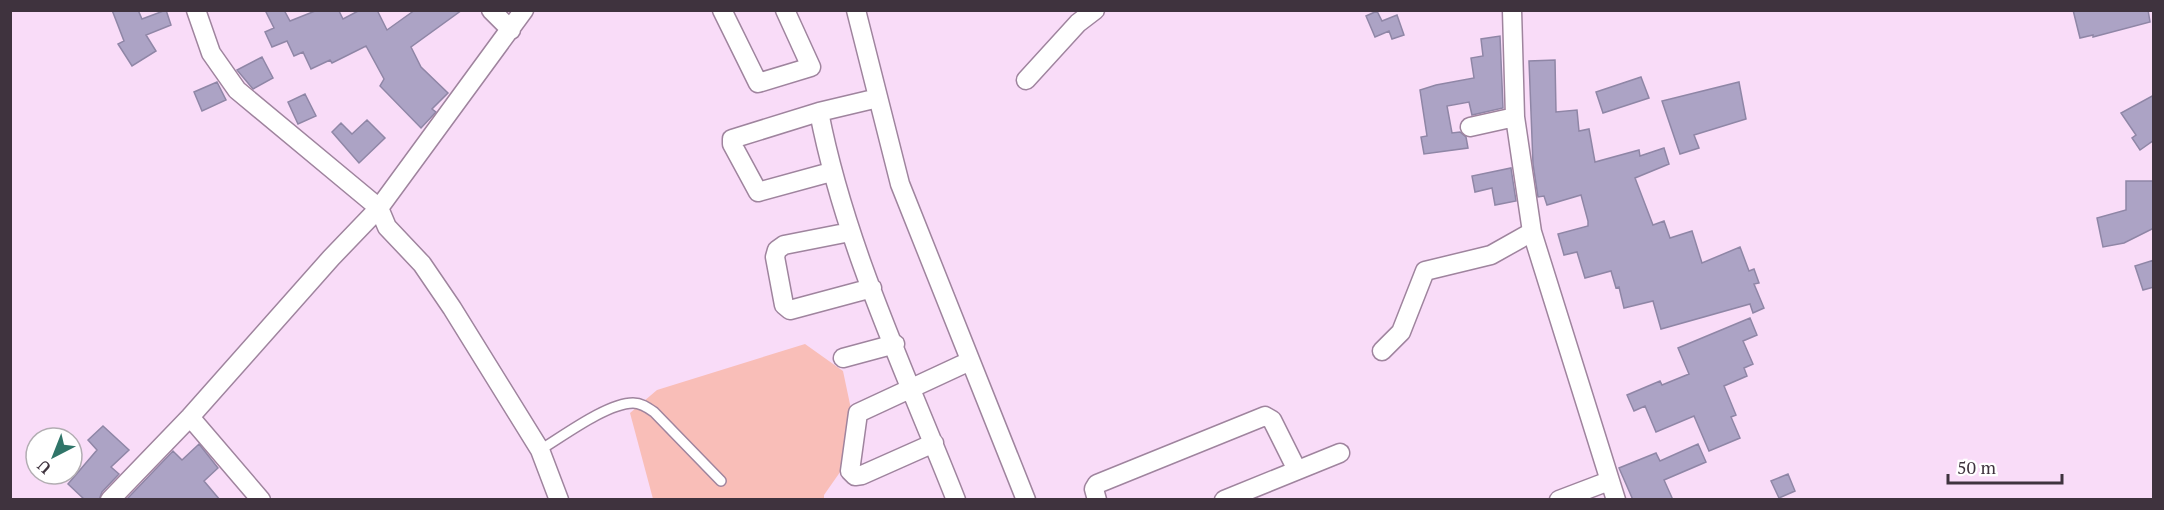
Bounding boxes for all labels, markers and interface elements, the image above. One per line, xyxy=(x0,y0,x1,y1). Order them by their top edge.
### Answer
north arrow xyxy=(24,426,84,486)
scale bar xyxy=(1948,447,2062,485)
text: U xyxy=(32,455,56,479)
text: 50 m xyxy=(1957,455,1997,479)

